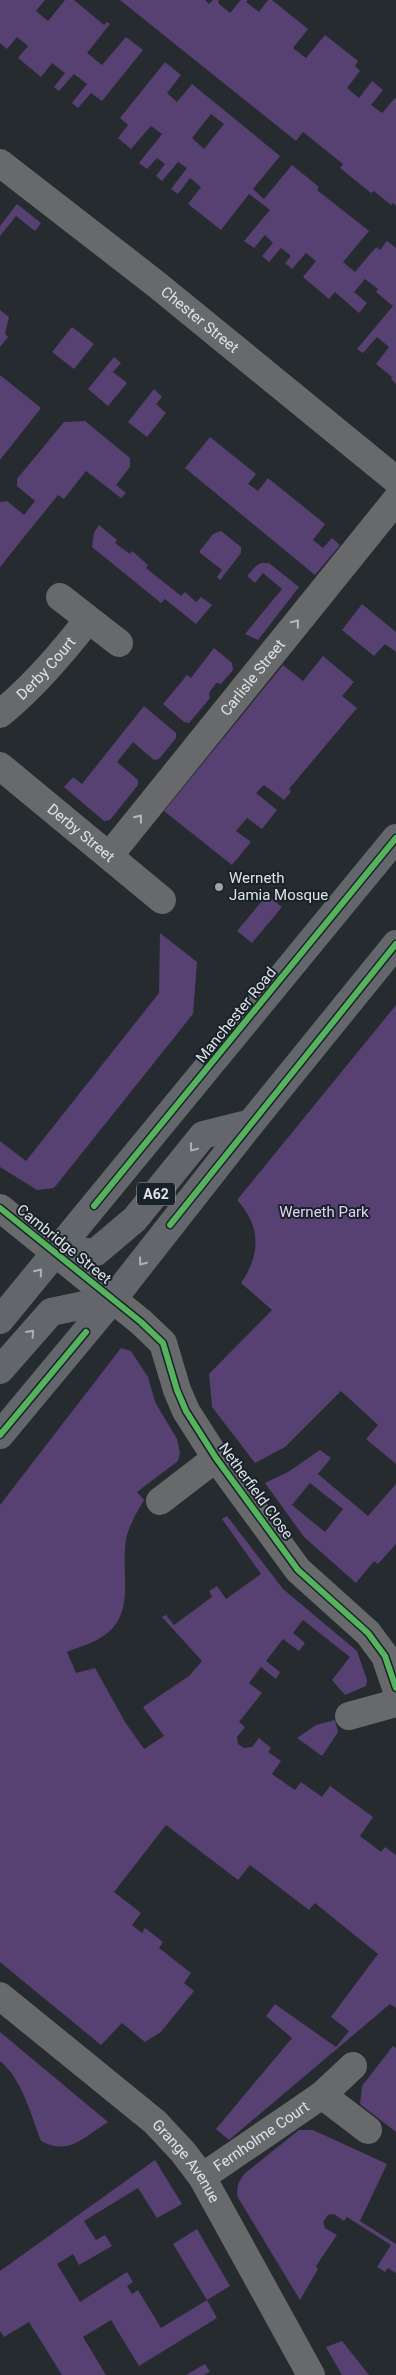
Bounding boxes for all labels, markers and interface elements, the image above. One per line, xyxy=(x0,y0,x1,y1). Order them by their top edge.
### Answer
street label: Chester Street xyxy=(157,283,242,357)
one-way arrow xyxy=(291,620,299,629)
street label: Derby Court xyxy=(13,633,80,704)
street label: Carlisle Street xyxy=(217,636,289,720)
street label: Derby Street xyxy=(44,800,118,866)
one-way arrow xyxy=(134,815,142,824)
place label: Werneth Jamia Mosque xyxy=(229,869,328,904)
marker: Werneth Jamia Mosque xyxy=(213,881,225,893)
street label: Manchester Road xyxy=(192,964,280,1066)
one-way arrow xyxy=(190,1142,198,1151)
road number: A62 xyxy=(137,1182,175,1206)
street label: Cambridge Street xyxy=(13,1200,115,1288)
park label: Werneth Park xyxy=(279,1203,369,1221)
one-way arrow xyxy=(139,1256,147,1265)
one-way arrow xyxy=(33,1269,41,1278)
one-way arrow xyxy=(26,1330,35,1339)
street label: Netherfield Close xyxy=(215,1439,297,1543)
street label: Fernholme Court xyxy=(210,2097,313,2175)
street label: Grange Avenue xyxy=(148,2116,223,2206)

